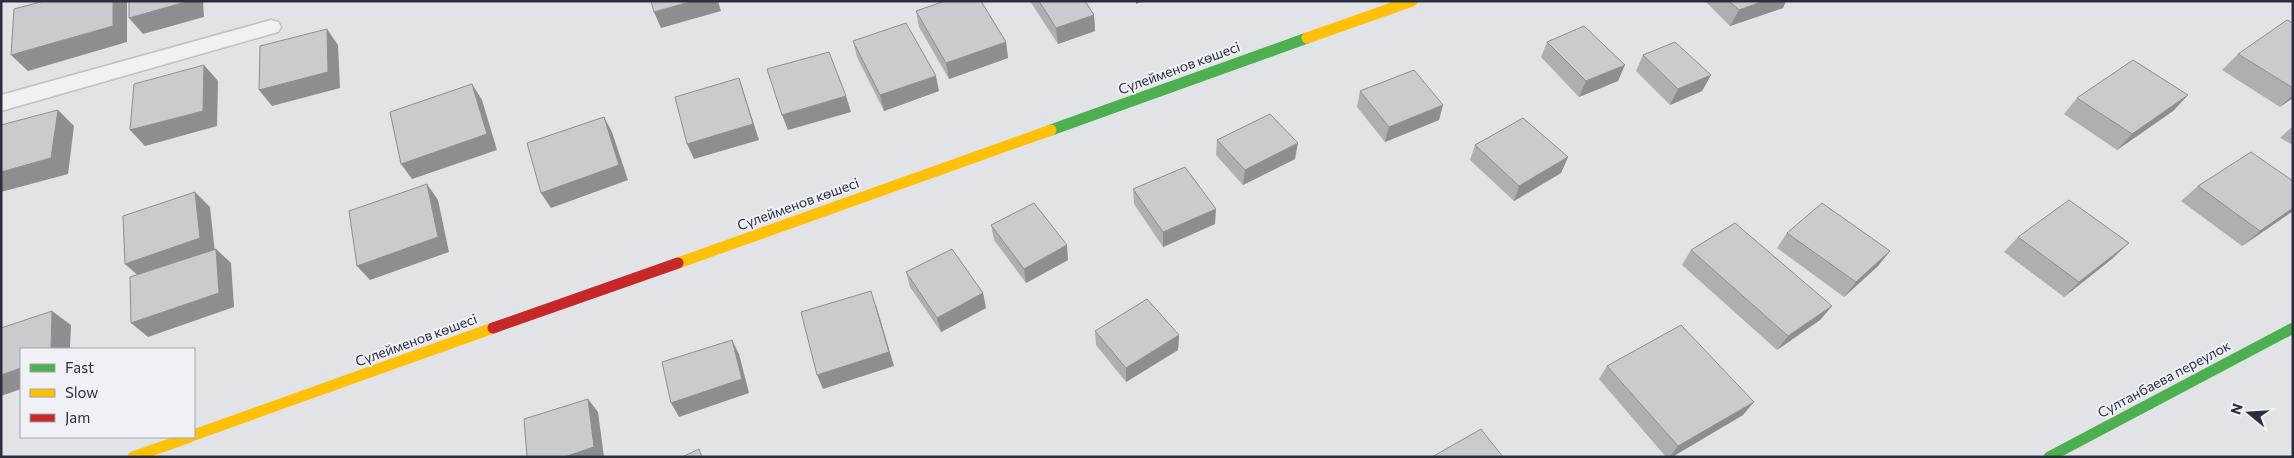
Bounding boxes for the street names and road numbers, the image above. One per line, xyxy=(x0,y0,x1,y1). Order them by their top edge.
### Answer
street label: Сүлейменов көшесі xyxy=(1116,38,1242,97)
street label: Сүлейменов көшесі xyxy=(735,174,861,233)
street label: Сүлейменов көшесі xyxy=(353,310,479,369)
street label: Султанбаева переулок xyxy=(2094,336,2234,421)

